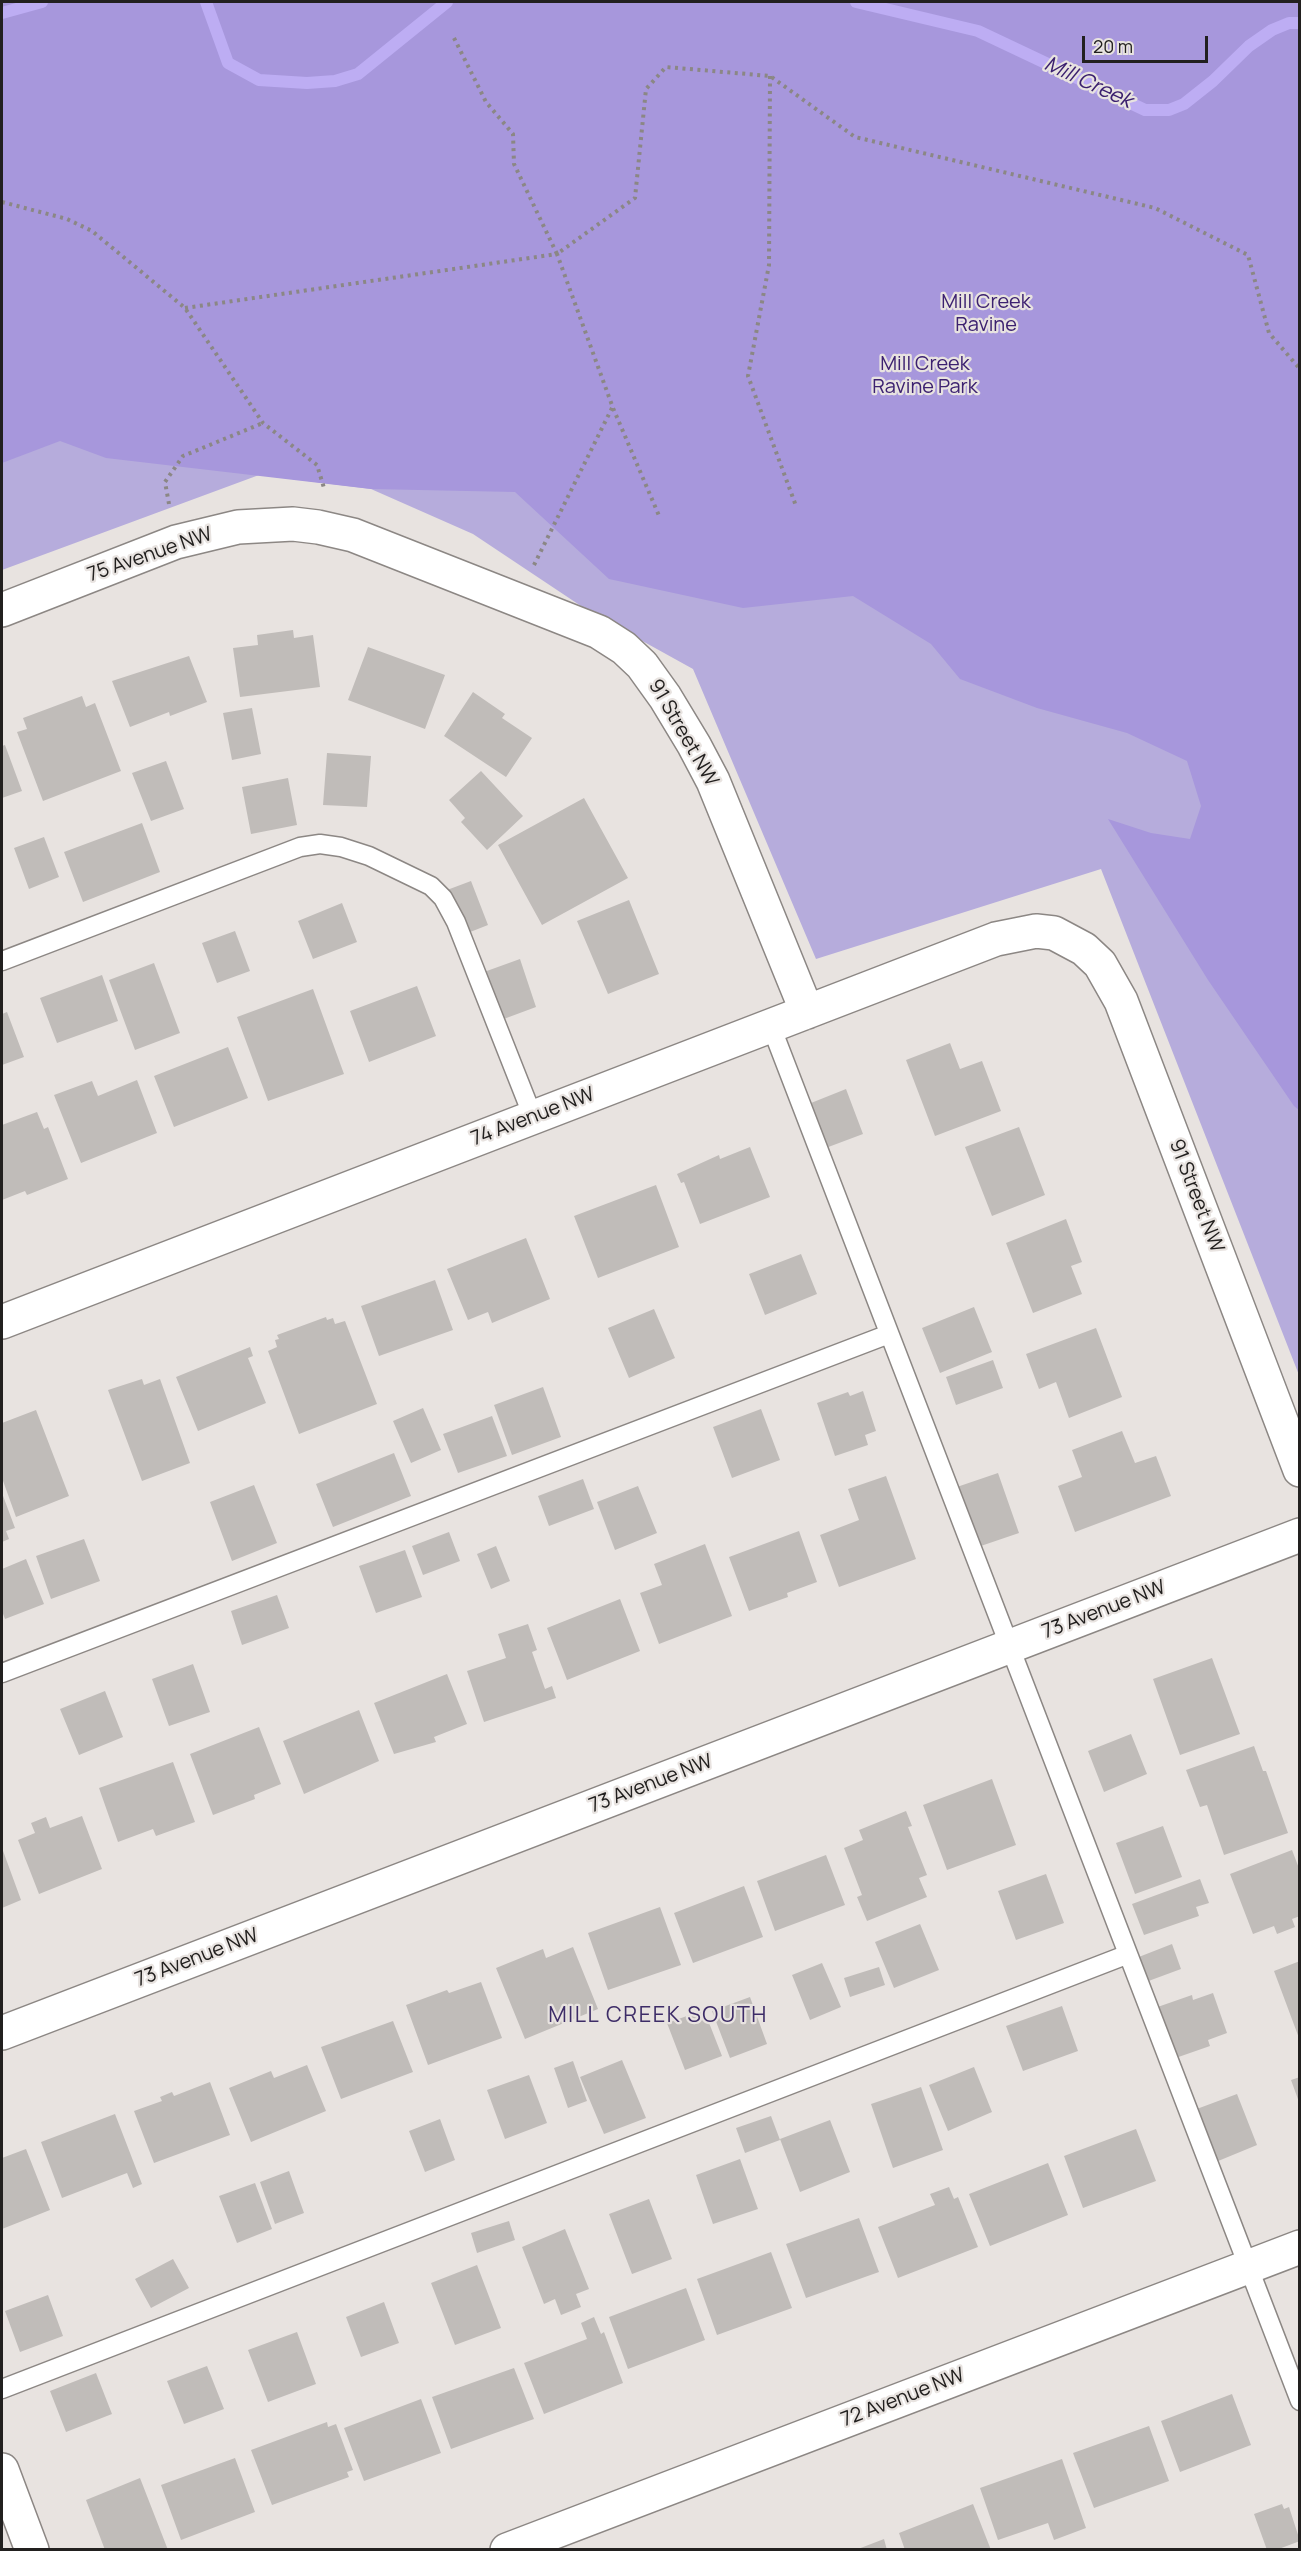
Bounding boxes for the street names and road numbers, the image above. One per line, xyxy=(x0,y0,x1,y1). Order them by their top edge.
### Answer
street label: 75 Avenue NW xyxy=(84,522,216,588)
street label: 91 Street NW xyxy=(643,675,723,791)
street label: 74 Avenue NW xyxy=(468,1083,598,1151)
street label: 91 Street NW xyxy=(1163,1136,1229,1256)
street label: 73 Avenue NW xyxy=(1039,1576,1169,1644)
street label: 73 Avenue NW xyxy=(586,1750,716,1818)
street label: 73 Avenue NW xyxy=(132,1924,262,1992)
street label: 72 Avenue NW xyxy=(838,2363,968,2433)

